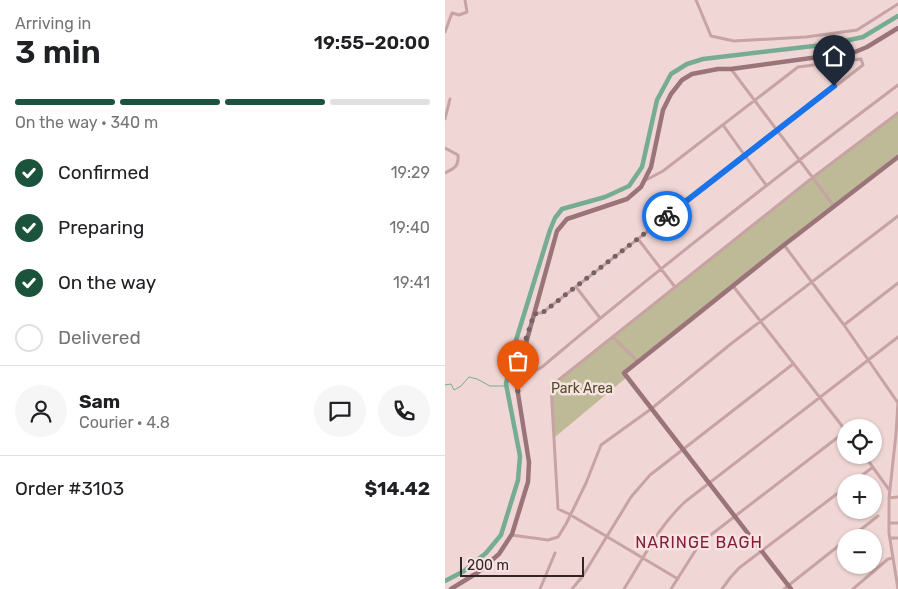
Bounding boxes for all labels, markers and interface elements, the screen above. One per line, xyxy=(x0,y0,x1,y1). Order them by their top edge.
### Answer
text: Arriving in xyxy=(15,14,91,33)
text: 19:55–20:00 xyxy=(314,31,430,54)
text: 3 min xyxy=(15,33,101,71)
pin xyxy=(813,35,855,86)
icon: home xyxy=(820,42,848,70)
text: On the way · 340 m xyxy=(15,113,158,132)
icon: check xyxy=(15,159,43,187)
text: Confirmed xyxy=(58,161,149,184)
text: 19:29 xyxy=(391,163,430,182)
courier xyxy=(642,191,692,241)
icon: bike xyxy=(653,202,681,230)
icon: check xyxy=(15,214,43,242)
text: Preparing xyxy=(58,216,144,239)
text: 19:40 xyxy=(389,218,430,237)
icon: check xyxy=(15,269,43,297)
text: On the way xyxy=(58,271,156,294)
text: 19:41 xyxy=(393,273,430,292)
text: Delivered xyxy=(58,326,141,349)
pin xyxy=(497,340,539,391)
icon: bag xyxy=(504,347,532,375)
park label: Park Area xyxy=(551,380,613,397)
button: person xyxy=(15,385,67,437)
button: chat xyxy=(314,385,366,437)
button: phone xyxy=(378,385,430,437)
text: Sam xyxy=(79,390,120,413)
text: Courier · 4.8 xyxy=(79,413,170,432)
map controls xyxy=(837,419,882,574)
button: locate xyxy=(837,419,882,464)
button: + xyxy=(837,474,882,519)
text: Order #3103 xyxy=(15,477,124,500)
text: $14.42 xyxy=(364,477,430,500)
button: − xyxy=(837,529,882,574)
district label: NARINGE BAGH xyxy=(635,533,763,552)
scale bar xyxy=(460,554,584,577)
text: 200 m xyxy=(467,557,509,574)

